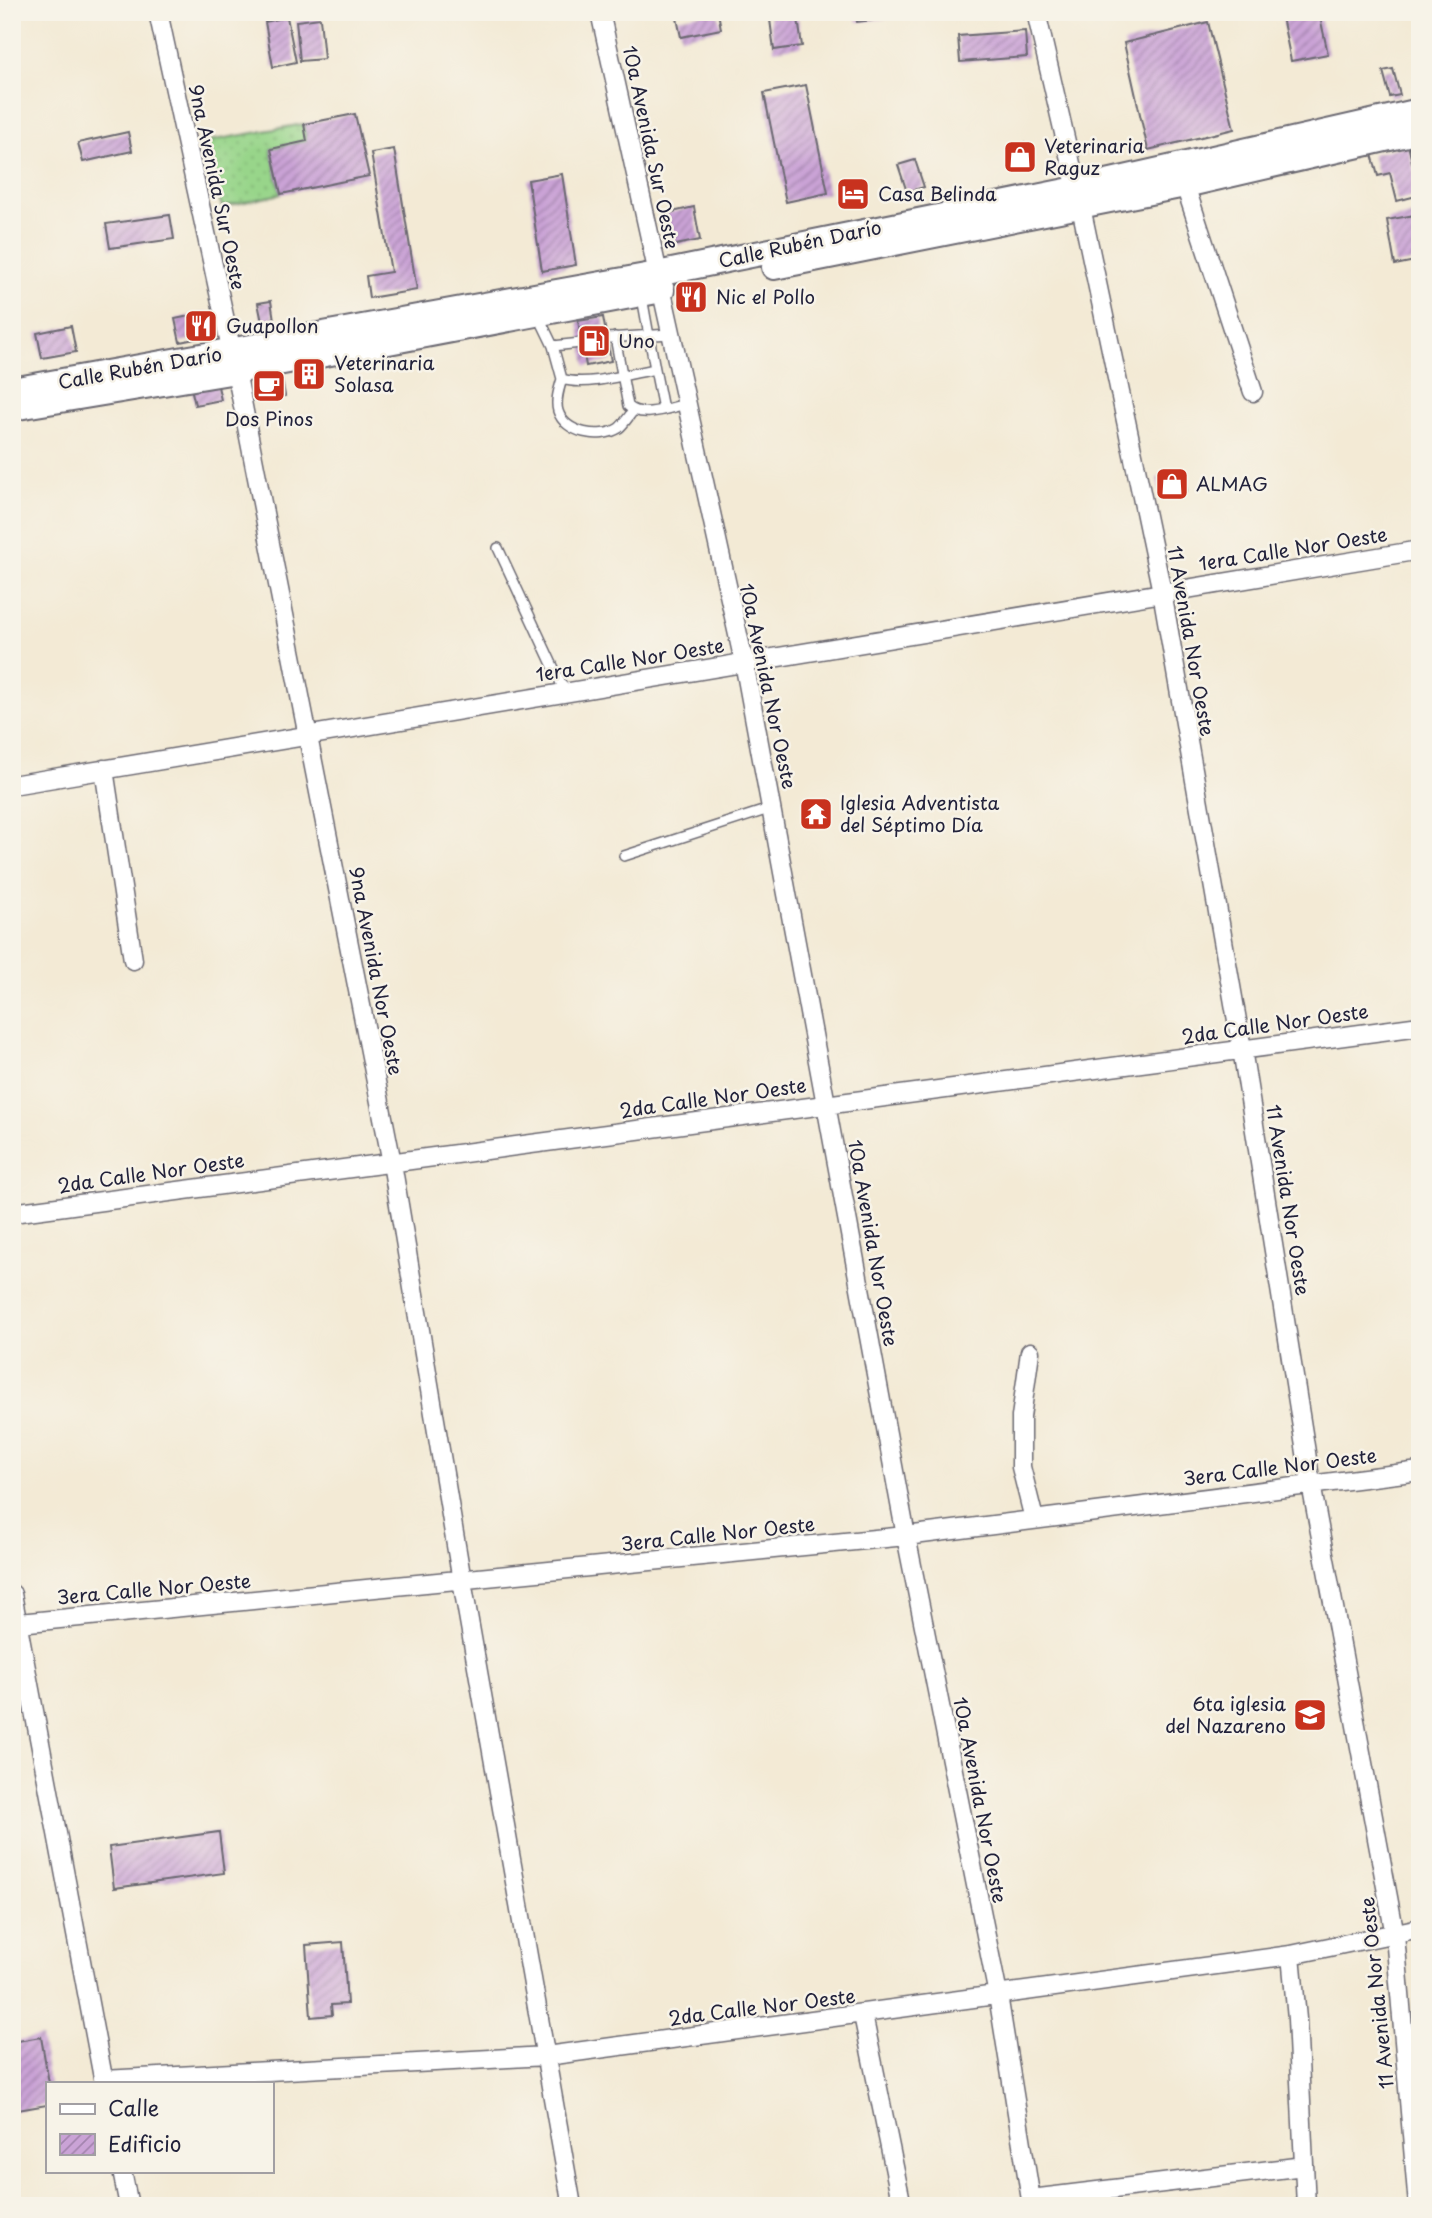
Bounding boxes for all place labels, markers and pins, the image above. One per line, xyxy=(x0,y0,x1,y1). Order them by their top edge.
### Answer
place label: Veterinaria Raguz xyxy=(1044,131,1144,181)
shop icon: Veterinaria Raguz xyxy=(1001,138,1039,176)
hotel icon: Casa Belinda xyxy=(834,175,872,213)
place label: Casa Belinda xyxy=(878,179,997,207)
restaurant icon: Nic el Pollo xyxy=(672,278,710,316)
place label: Nic el Pollo xyxy=(716,282,815,310)
restaurant icon: Guapollon xyxy=(182,307,220,345)
place label: Guapollon xyxy=(226,311,319,339)
fuel station icon: Uno xyxy=(575,322,613,360)
place label: Uno xyxy=(618,326,655,354)
place label: Veterinaria Solasa xyxy=(334,348,434,398)
building icon: Veterinaria Solasa xyxy=(290,355,328,393)
cafe icon: Dos Pinos xyxy=(250,367,288,405)
place label: Dos Pinos xyxy=(225,404,313,432)
shop icon: ALMAG xyxy=(1153,465,1191,503)
place label: ALMAG xyxy=(1196,469,1268,497)
place label: Iglesia Adventista del Séptimo Día xyxy=(840,788,1000,838)
temple icon: Iglesia Adventista del Séptimo Día xyxy=(797,795,835,833)
place label: 6ta iglesia del Nazareno xyxy=(1165,1689,1286,1739)
school or university icon: 6ta iglesia del Nazareno xyxy=(1291,1696,1329,1734)

